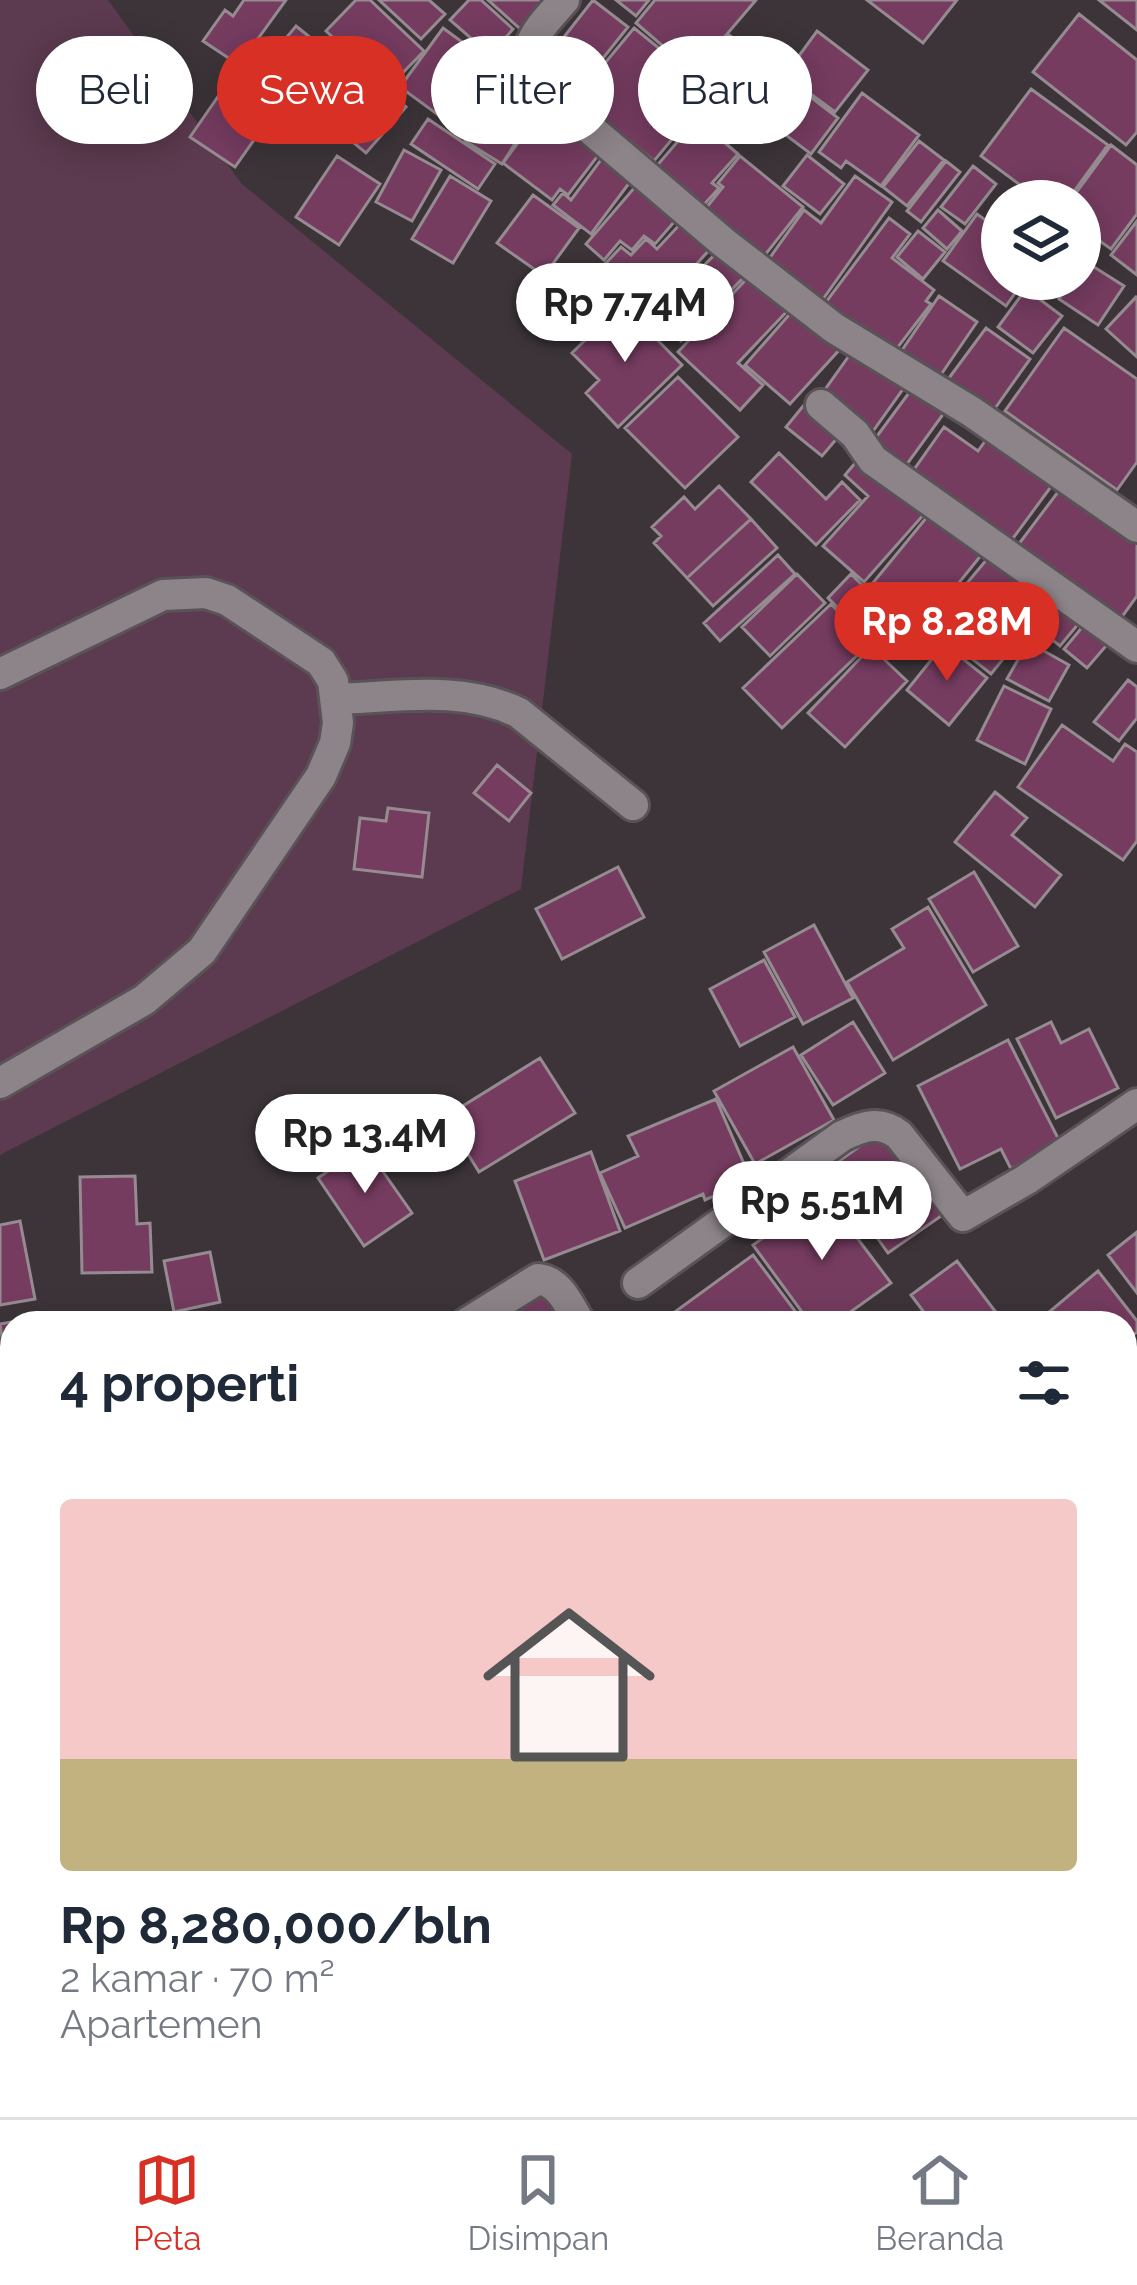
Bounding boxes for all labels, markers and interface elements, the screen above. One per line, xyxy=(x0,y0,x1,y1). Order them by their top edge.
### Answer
chip: Beli xyxy=(36,36,193,144)
chip: Sewa xyxy=(217,36,407,144)
chip: Filter xyxy=(431,36,614,144)
chip: Baru xyxy=(638,36,812,144)
map controls xyxy=(981,180,1101,300)
button: layers xyxy=(981,180,1101,300)
pin: Rp 7.74M xyxy=(501,263,749,365)
text: Rp 7.74M xyxy=(543,279,707,325)
pin: Rp 8.28M xyxy=(823,582,1071,684)
text: Rp 8.28M xyxy=(861,598,1033,644)
pin: Rp 13.4M xyxy=(241,1094,489,1196)
text: Rp 13.4M xyxy=(282,1110,448,1156)
pin: Rp 5.51M xyxy=(698,1161,946,1263)
text: Rp 5.51M xyxy=(740,1177,904,1223)
icon: filters xyxy=(1011,1350,1077,1416)
text: 4 properti xyxy=(60,1353,299,1413)
icon: home xyxy=(461,1577,677,1793)
text: Rp 8,280,000/bln xyxy=(60,1895,492,1955)
text: 2 kamar · 70 m² xyxy=(60,1955,335,2001)
text: Apartemen xyxy=(60,2001,262,2047)
tab: Peta xyxy=(133,2147,201,2258)
tab: Disimpan xyxy=(467,2147,609,2258)
tab: Beranda xyxy=(875,2147,1004,2258)

